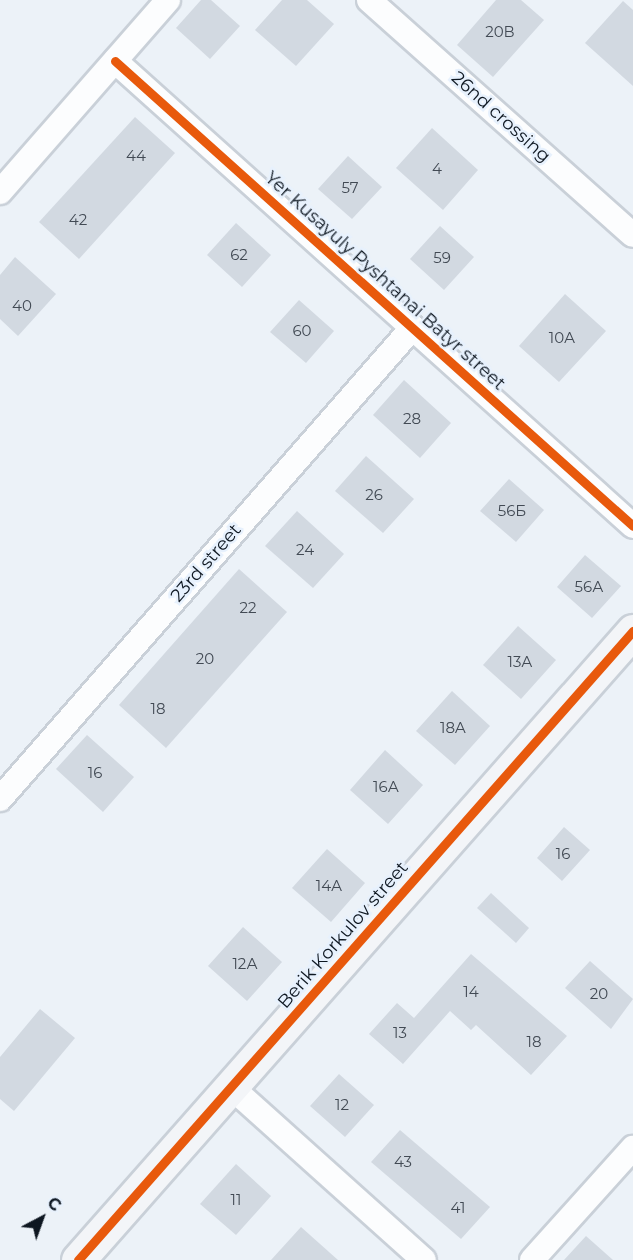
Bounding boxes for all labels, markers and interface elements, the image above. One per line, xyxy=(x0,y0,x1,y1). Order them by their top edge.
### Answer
house number: 20В xyxy=(485,23,515,41)
street label: 26nd crossing xyxy=(447,67,555,167)
house number: 44 xyxy=(126,147,146,165)
house number: 4 xyxy=(432,160,442,178)
street label: Yer Kusayuly Pyshtanai Batyr street xyxy=(260,167,510,395)
house number: 57 xyxy=(341,179,359,197)
house number: 42 xyxy=(69,211,87,229)
house number: 62 xyxy=(230,246,248,264)
house number: 59 xyxy=(433,249,451,267)
house number: 40 xyxy=(12,297,32,315)
house number: 60 xyxy=(292,322,312,340)
house number: 10А xyxy=(549,329,575,347)
house number: 28 xyxy=(403,410,421,428)
house number: 26 xyxy=(365,486,383,504)
house number: 56Б xyxy=(498,502,526,520)
street label: 23rd street xyxy=(166,520,246,606)
house number: 24 xyxy=(296,541,314,559)
house number: 56А xyxy=(575,578,603,596)
house number: 22 xyxy=(239,599,257,617)
house number: 20 xyxy=(196,650,214,668)
house number: 13А xyxy=(507,653,533,671)
house number: 18 xyxy=(151,700,165,718)
house number: 18А xyxy=(440,719,466,737)
house number: 16 xyxy=(88,764,102,782)
house number: 16А xyxy=(373,778,399,796)
house number: 16 xyxy=(556,845,570,863)
street label: Berik Korkulov street xyxy=(273,857,413,1013)
house number: 14А xyxy=(316,877,342,895)
house number: 12А xyxy=(232,955,258,973)
house number: 14 xyxy=(463,983,479,1001)
house number: 20 xyxy=(590,985,608,1003)
house number: 13 xyxy=(393,1024,407,1042)
house number: 18 xyxy=(527,1033,541,1051)
house number: 12 xyxy=(335,1096,349,1114)
house number: 43 xyxy=(394,1153,412,1171)
north arrow xyxy=(12,1188,72,1248)
house number: 11 xyxy=(231,1191,241,1209)
text: С xyxy=(44,1193,65,1215)
house number: 41 xyxy=(451,1199,465,1217)

